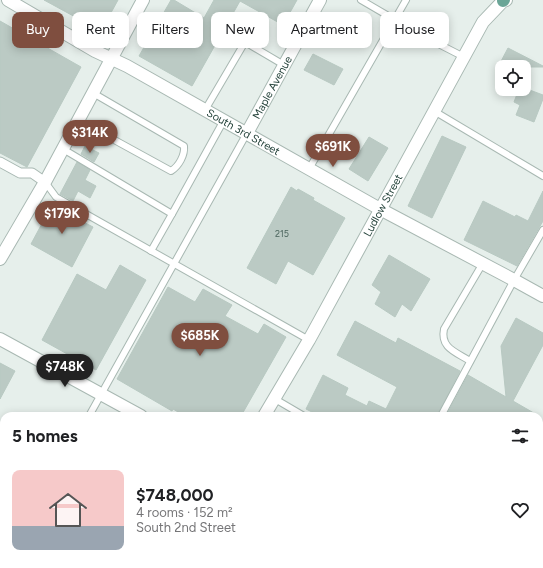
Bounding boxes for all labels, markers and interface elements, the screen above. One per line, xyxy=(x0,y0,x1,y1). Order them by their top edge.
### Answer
chip: Buy xyxy=(12,12,64,48)
chip: Rent xyxy=(72,12,129,48)
chip: Filters xyxy=(137,12,203,48)
chip: New xyxy=(211,12,269,48)
chip: Apartment xyxy=(277,12,372,48)
chip: House xyxy=(380,12,449,48)
street label: Maple Avenue xyxy=(250,54,295,121)
map controls xyxy=(495,60,531,96)
button: locate xyxy=(495,60,531,96)
street label: South 3rd Street xyxy=(205,106,282,158)
pin: $314K xyxy=(62,120,118,154)
text: $314K xyxy=(72,125,108,140)
pin: $691K xyxy=(305,134,361,168)
text: $691K xyxy=(315,139,351,154)
street label: Ludlow Street xyxy=(360,172,405,239)
pin: $179K xyxy=(34,201,90,235)
text: $179K xyxy=(44,206,80,221)
house number: 215 xyxy=(275,228,289,239)
pin: $685K xyxy=(172,323,228,357)
text: $685K xyxy=(181,328,219,343)
pin: $748K xyxy=(37,354,93,388)
text: $748K xyxy=(45,359,85,374)
icon: filters xyxy=(509,425,531,447)
text: 5 homes xyxy=(12,426,78,446)
text: $748,000 xyxy=(136,485,213,505)
icon: home xyxy=(44,486,92,534)
icon: heart xyxy=(509,499,531,521)
text: 4 rooms · 152 m² xyxy=(136,505,233,520)
text: South 2nd Street xyxy=(136,520,236,535)

